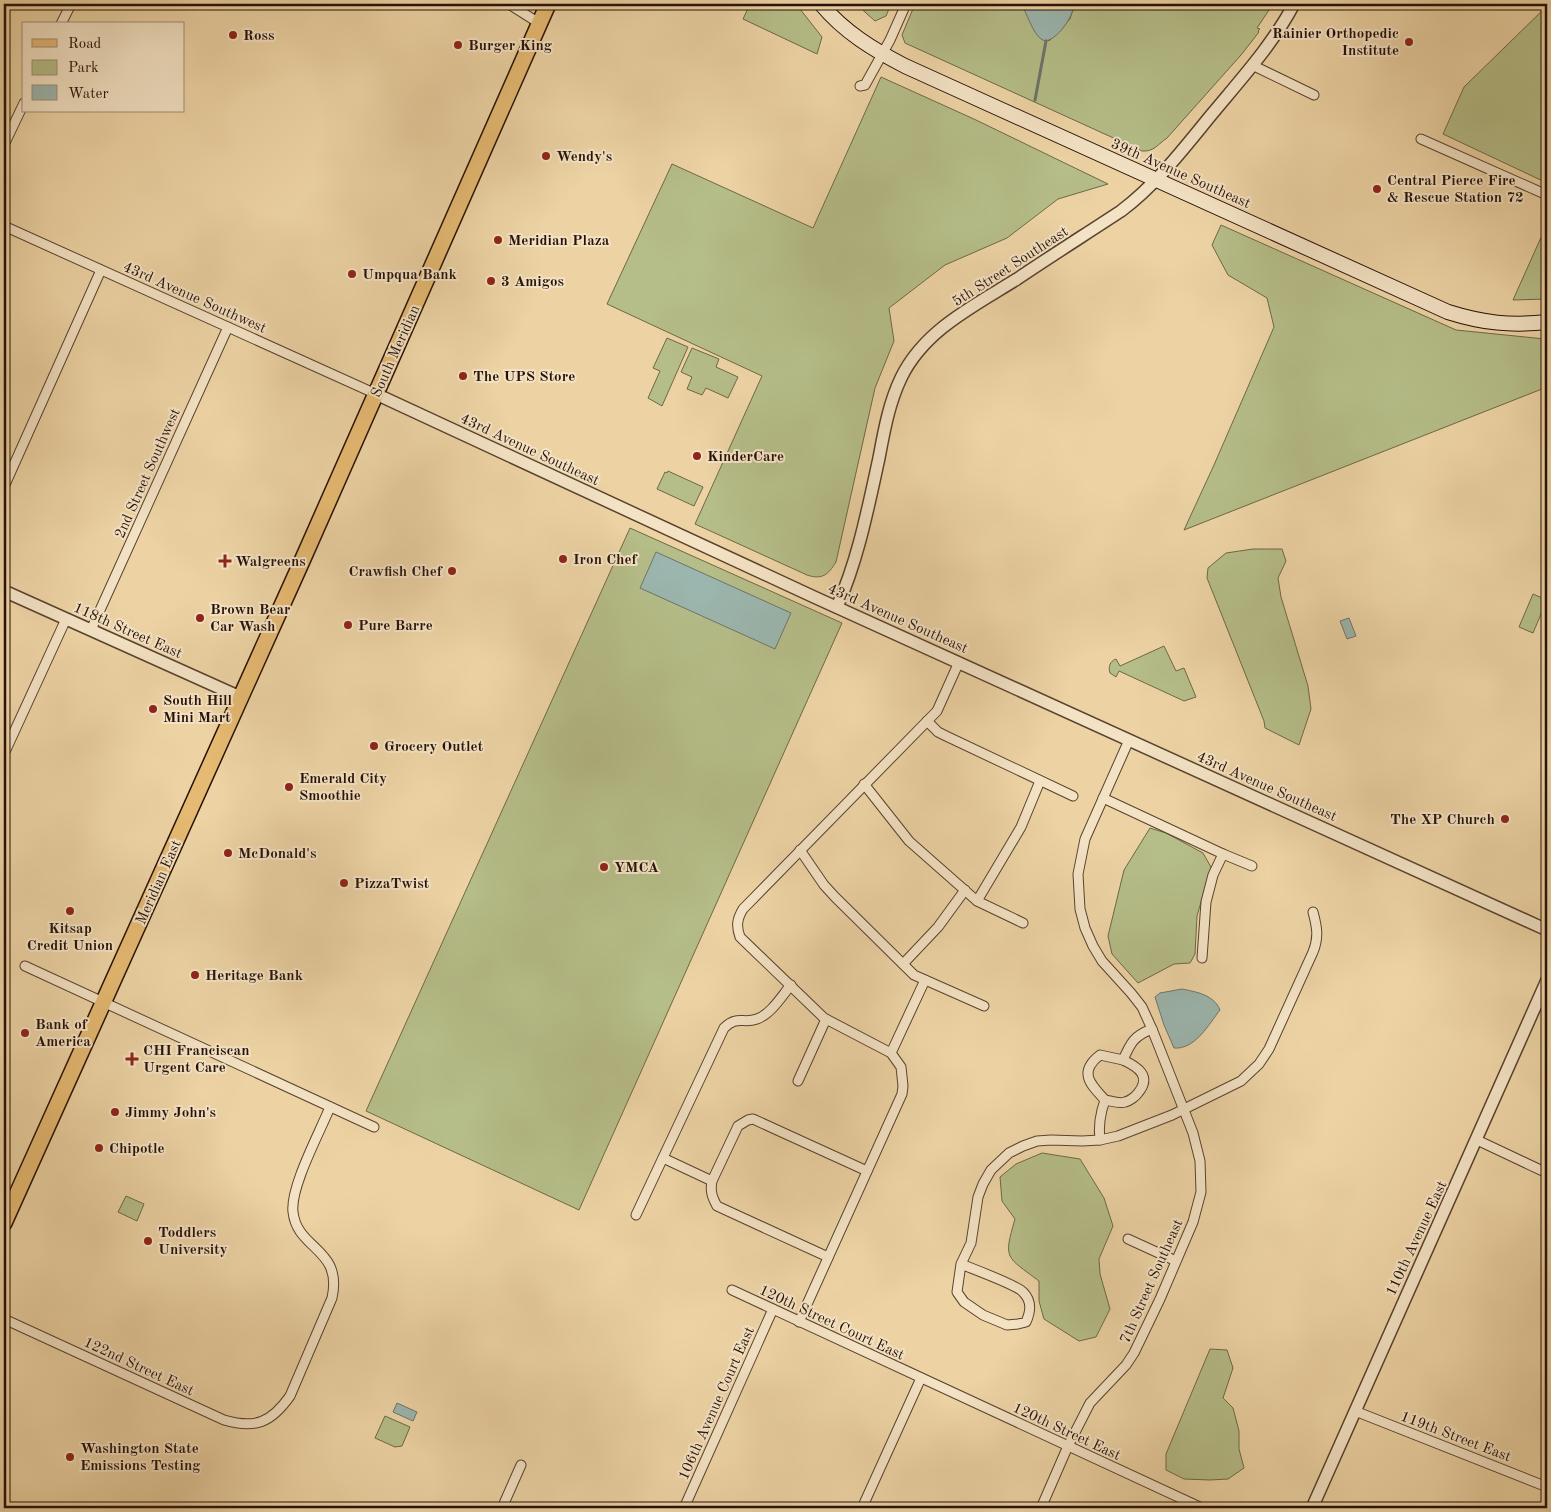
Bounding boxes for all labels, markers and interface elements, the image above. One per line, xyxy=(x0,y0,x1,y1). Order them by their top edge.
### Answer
legend xyxy=(22,22,185,112)
place label: Rainier Orthopedic Institute xyxy=(1272,27,1399,59)
marker: Ross xyxy=(227,29,239,41)
place label: Ross xyxy=(243,29,274,44)
marker: Rainier Orthopedic Institute xyxy=(1403,36,1415,48)
text: Road xyxy=(68,37,102,52)
marker: Burger King xyxy=(452,39,464,51)
place label: Burger King xyxy=(468,39,553,54)
text: Park xyxy=(68,61,99,76)
text: Water xyxy=(68,87,109,102)
street label: 39th Avenue Southeast xyxy=(1108,137,1252,212)
marker: Wendy's xyxy=(540,150,552,162)
place label: Wendy's xyxy=(556,150,612,165)
place label: Central Pierce Fire & Rescue Station 72 xyxy=(1387,174,1524,206)
marker: Central Pierce Fire & Rescue Station 72 xyxy=(1371,183,1383,195)
street label: 5th Street Southeast xyxy=(950,224,1071,310)
marker: Meridian Plaza xyxy=(492,234,504,246)
place label: Meridian Plaza xyxy=(508,234,610,249)
street label: 43rd Avenue Southwest xyxy=(120,260,268,337)
marker: Umpqua Bank xyxy=(346,268,358,280)
place label: Umpqua Bank xyxy=(362,268,458,283)
marker: 3 Amigos xyxy=(485,275,497,287)
place label: 3 Amigos xyxy=(501,275,564,290)
street label: South Meridian xyxy=(369,303,423,400)
marker: The UPS Store xyxy=(457,370,469,382)
place label: The UPS Store xyxy=(473,370,575,385)
street label: 2nd Street Southwest xyxy=(113,406,184,541)
street label: 43rd Avenue Southeast xyxy=(457,412,601,489)
marker: KinderCare xyxy=(691,450,703,462)
place label: KinderCare xyxy=(707,450,784,465)
marker: Iron Chef xyxy=(557,553,569,565)
place label: Iron Chef xyxy=(573,553,639,568)
marker: Walgreens xyxy=(219,555,231,567)
place label: Walgreens xyxy=(235,555,306,570)
place label: Crawfish Chef xyxy=(349,565,444,580)
marker: Crawfish Chef xyxy=(446,565,458,577)
street label: 43rd Avenue Southeast xyxy=(825,582,970,657)
street label: 118th Street East xyxy=(71,601,184,662)
place label: Brown Bear Car Wash xyxy=(210,603,291,635)
marker: Brown Bear Car Wash xyxy=(194,612,206,624)
marker: Pure Barre xyxy=(342,619,354,631)
place label: Pure Barre xyxy=(358,619,433,634)
place label: South Hill Mini Mart xyxy=(163,694,233,726)
marker: South Hill Mini Mart xyxy=(147,703,159,715)
marker: Grocery Outlet xyxy=(368,740,380,752)
place label: Grocery Outlet xyxy=(384,740,484,755)
street label: 43rd Avenue Southeast xyxy=(1194,750,1339,825)
place label: Emerald City Smoothie xyxy=(299,772,387,804)
marker: Emerald City Smoothie xyxy=(283,781,295,793)
place label: The XP Church xyxy=(1390,813,1495,828)
marker: The XP Church xyxy=(1499,813,1511,825)
street label: Meridian East xyxy=(134,838,185,927)
marker: McDonald's xyxy=(222,847,234,859)
place label: McDonald's xyxy=(238,847,316,862)
marker: YMCA xyxy=(598,861,610,873)
place label: YMCA xyxy=(614,861,659,876)
marker: PizzaTwist xyxy=(338,877,350,889)
place label: PizzaTwist xyxy=(354,877,430,892)
marker: Kitsap Credit Union xyxy=(64,905,76,917)
place label: Kitsap Credit Union xyxy=(27,922,113,954)
marker: Heritage Bank xyxy=(189,969,201,981)
place label: Heritage Bank xyxy=(205,969,304,984)
place label: Bank of America xyxy=(35,1018,91,1050)
marker: Bank of America xyxy=(19,1027,31,1039)
place label: CHI Franciscan Urgent Care xyxy=(143,1044,249,1076)
marker: CHI Franciscan Urgent Care xyxy=(125,1052,139,1066)
marker: Jimmy John's xyxy=(109,1106,121,1118)
place label: Jimmy John's xyxy=(125,1106,216,1121)
marker: Chipotle xyxy=(93,1142,105,1154)
place label: Chipotle xyxy=(109,1142,165,1157)
street label: 110th Avenue East xyxy=(1384,1179,1451,1298)
street label: 7th Street Southeast xyxy=(1118,1217,1187,1346)
place label: Toddlers University xyxy=(158,1226,228,1258)
marker: Toddlers University xyxy=(142,1235,154,1247)
street label: 120th Street Court East xyxy=(756,1283,906,1364)
street label: 106th Avenue Court East xyxy=(677,1325,758,1483)
street label: 122nd Street East xyxy=(81,1335,196,1399)
street label: 120th Street East xyxy=(1010,1401,1123,1464)
street label: 119th Street East xyxy=(1398,1409,1513,1465)
place label: Washington State Emissions Testing xyxy=(80,1442,201,1474)
marker: Washington State Emissions Testing xyxy=(64,1451,76,1463)

